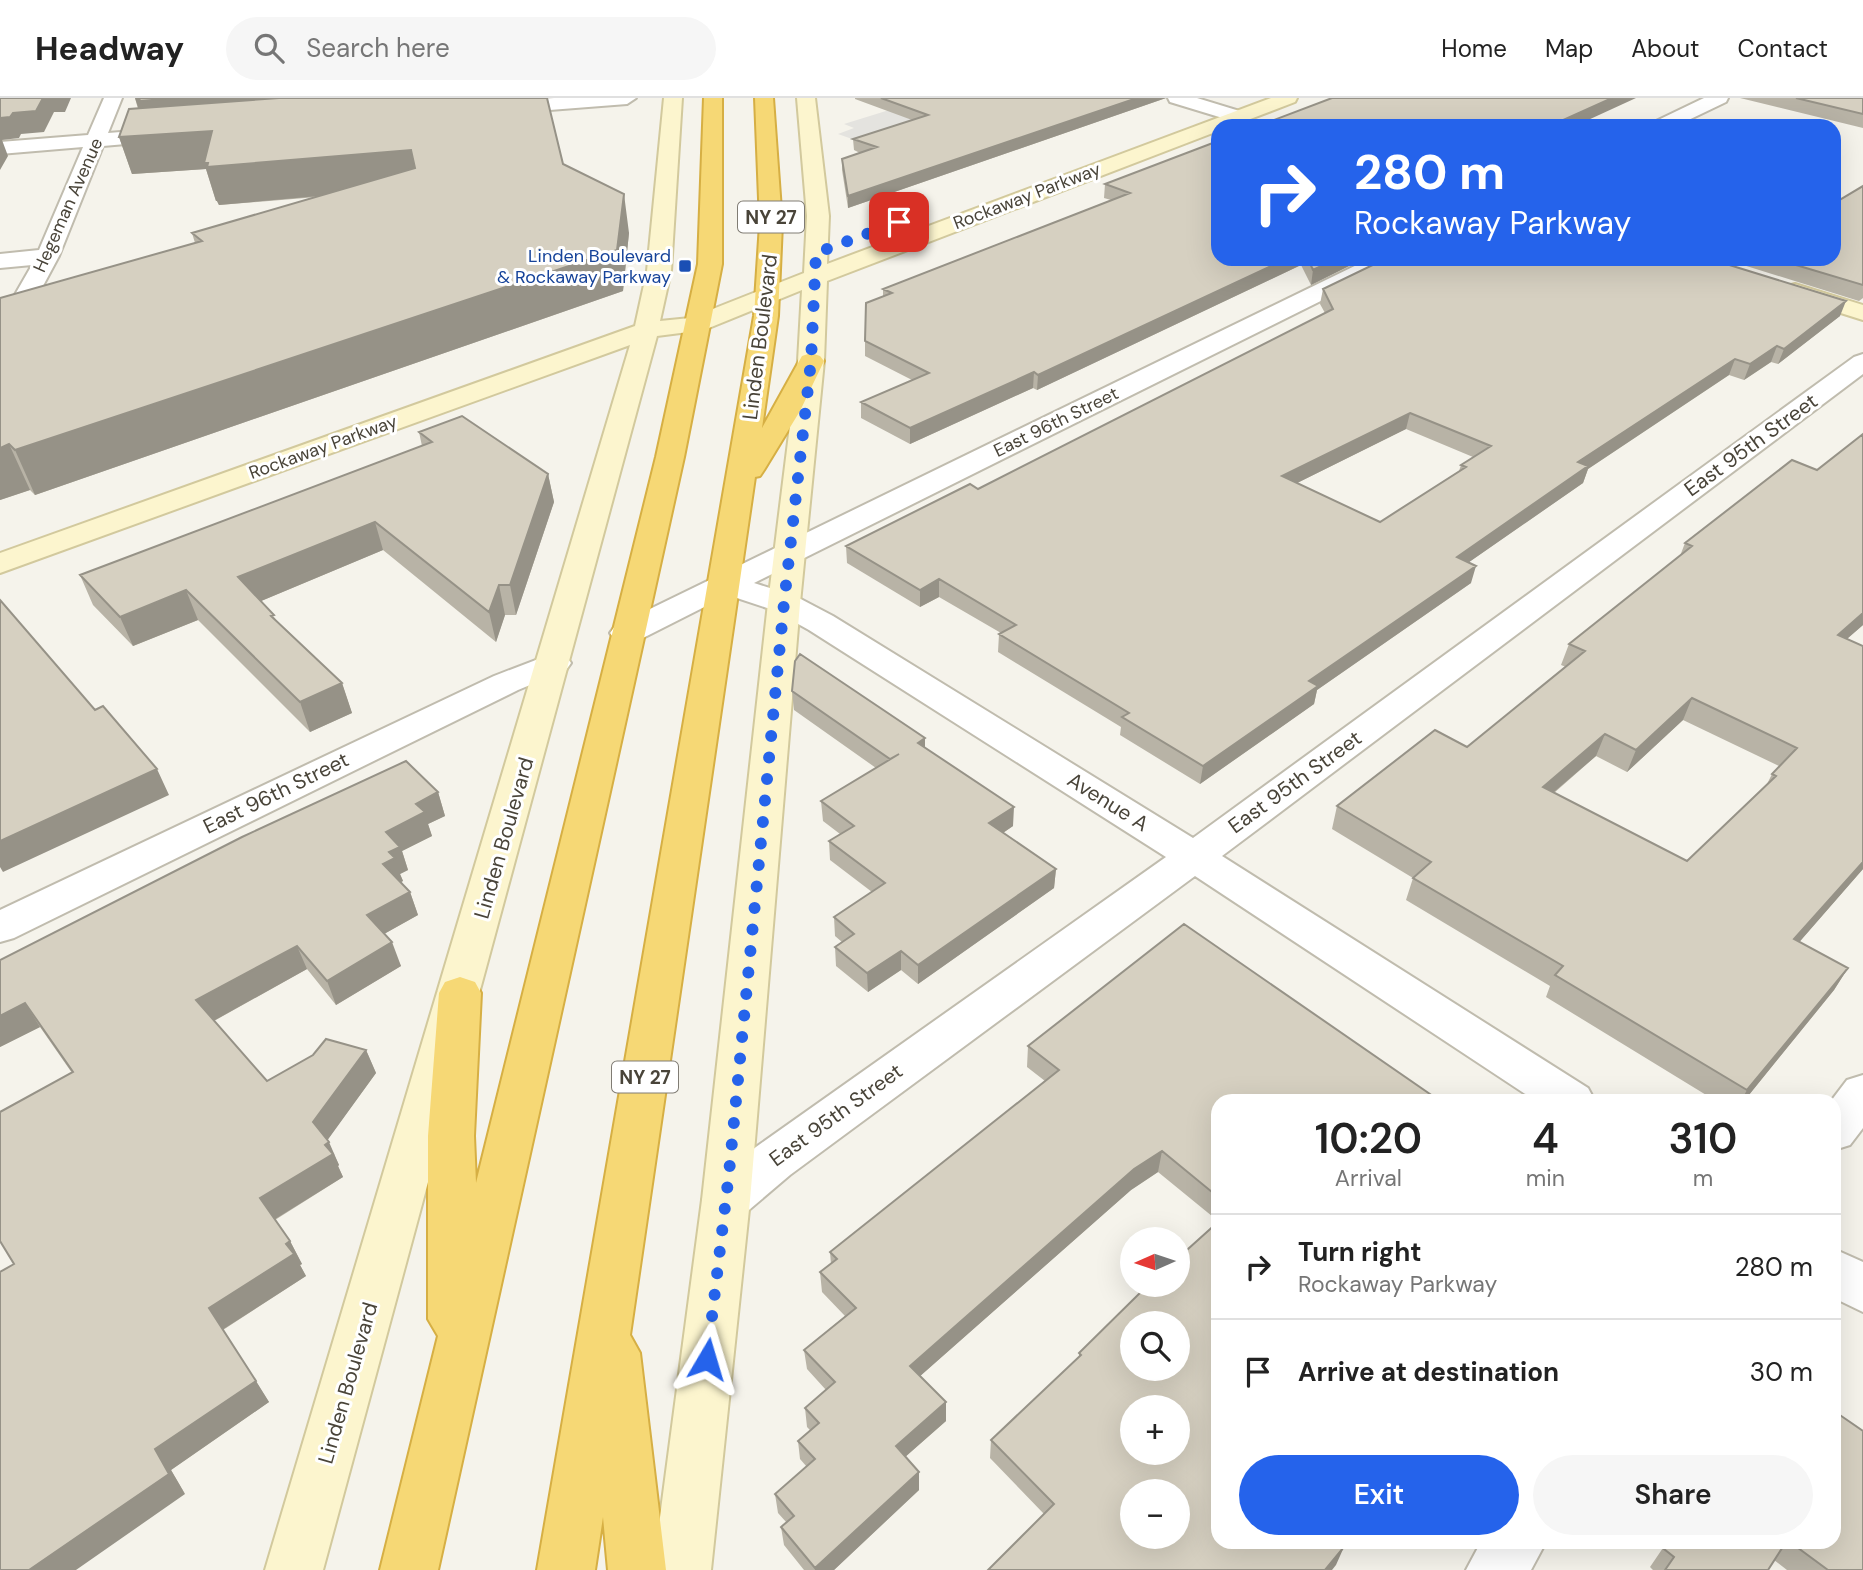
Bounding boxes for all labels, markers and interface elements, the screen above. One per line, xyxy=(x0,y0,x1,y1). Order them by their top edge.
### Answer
search box xyxy=(226,17,716,80)
text: Headway xyxy=(35,27,184,70)
icon: search xyxy=(250,29,288,67)
text: Search here xyxy=(306,31,450,65)
text: Home xyxy=(1441,33,1507,64)
text: Map xyxy=(1545,33,1593,64)
text: About xyxy=(1631,33,1700,64)
text: Contact xyxy=(1738,33,1828,64)
street label: Hegeman Avenue xyxy=(28,134,108,276)
text: 280 m xyxy=(1354,140,1505,204)
icon: right xyxy=(1239,147,1330,238)
street label: Rockaway Parkway xyxy=(950,157,1104,235)
pin xyxy=(869,192,929,252)
road number: NY 27 xyxy=(738,202,804,232)
text: Rockaway Parkway xyxy=(1354,202,1631,244)
icon: arrive xyxy=(880,203,918,241)
place label: Linden Boulevard & Rockaway Parkway xyxy=(497,244,671,289)
street label: Linden Boulevard xyxy=(736,253,784,421)
marker: Linden Boulevard & Rockaway Parkway xyxy=(677,258,693,274)
street label: East 96th Street xyxy=(990,381,1122,463)
street label: East 95th Street xyxy=(1679,387,1823,503)
street label: Rockaway Parkway xyxy=(246,409,400,485)
street label: East 95th Street xyxy=(1223,724,1367,840)
street label: East 96th Street xyxy=(198,746,354,840)
street label: Linden Boulevard xyxy=(468,754,540,922)
street label: Avenue A xyxy=(1062,766,1154,838)
street label: East 95th Street xyxy=(764,1057,908,1173)
road number: NY 27 xyxy=(612,1062,678,1093)
text: 10:20 xyxy=(1315,1111,1422,1166)
text: 4 xyxy=(1532,1111,1559,1166)
text: 310 xyxy=(1669,1111,1737,1166)
text: Arrival xyxy=(1335,1163,1402,1193)
text: min xyxy=(1526,1163,1565,1193)
text: m xyxy=(1693,1163,1713,1193)
north arrow xyxy=(1120,1227,1190,1297)
map controls xyxy=(1120,1227,1190,1549)
text: Turn right xyxy=(1298,1235,1422,1269)
icon: right xyxy=(1239,1248,1277,1286)
text: 280 m xyxy=(1735,1250,1813,1284)
text: Rockaway Parkway xyxy=(1298,1269,1497,1299)
street label: Linden Boulevard xyxy=(312,1299,384,1467)
button: search xyxy=(1120,1311,1190,1381)
position arrow xyxy=(670,1322,744,1396)
icon: arrive xyxy=(1239,1353,1277,1391)
text: Arrive at destination xyxy=(1298,1355,1559,1389)
text: 30 m xyxy=(1750,1355,1813,1389)
button: + xyxy=(1120,1395,1190,1465)
button: Exit xyxy=(1239,1455,1519,1535)
button: Share xyxy=(1533,1455,1813,1535)
button: − xyxy=(1120,1479,1190,1549)

